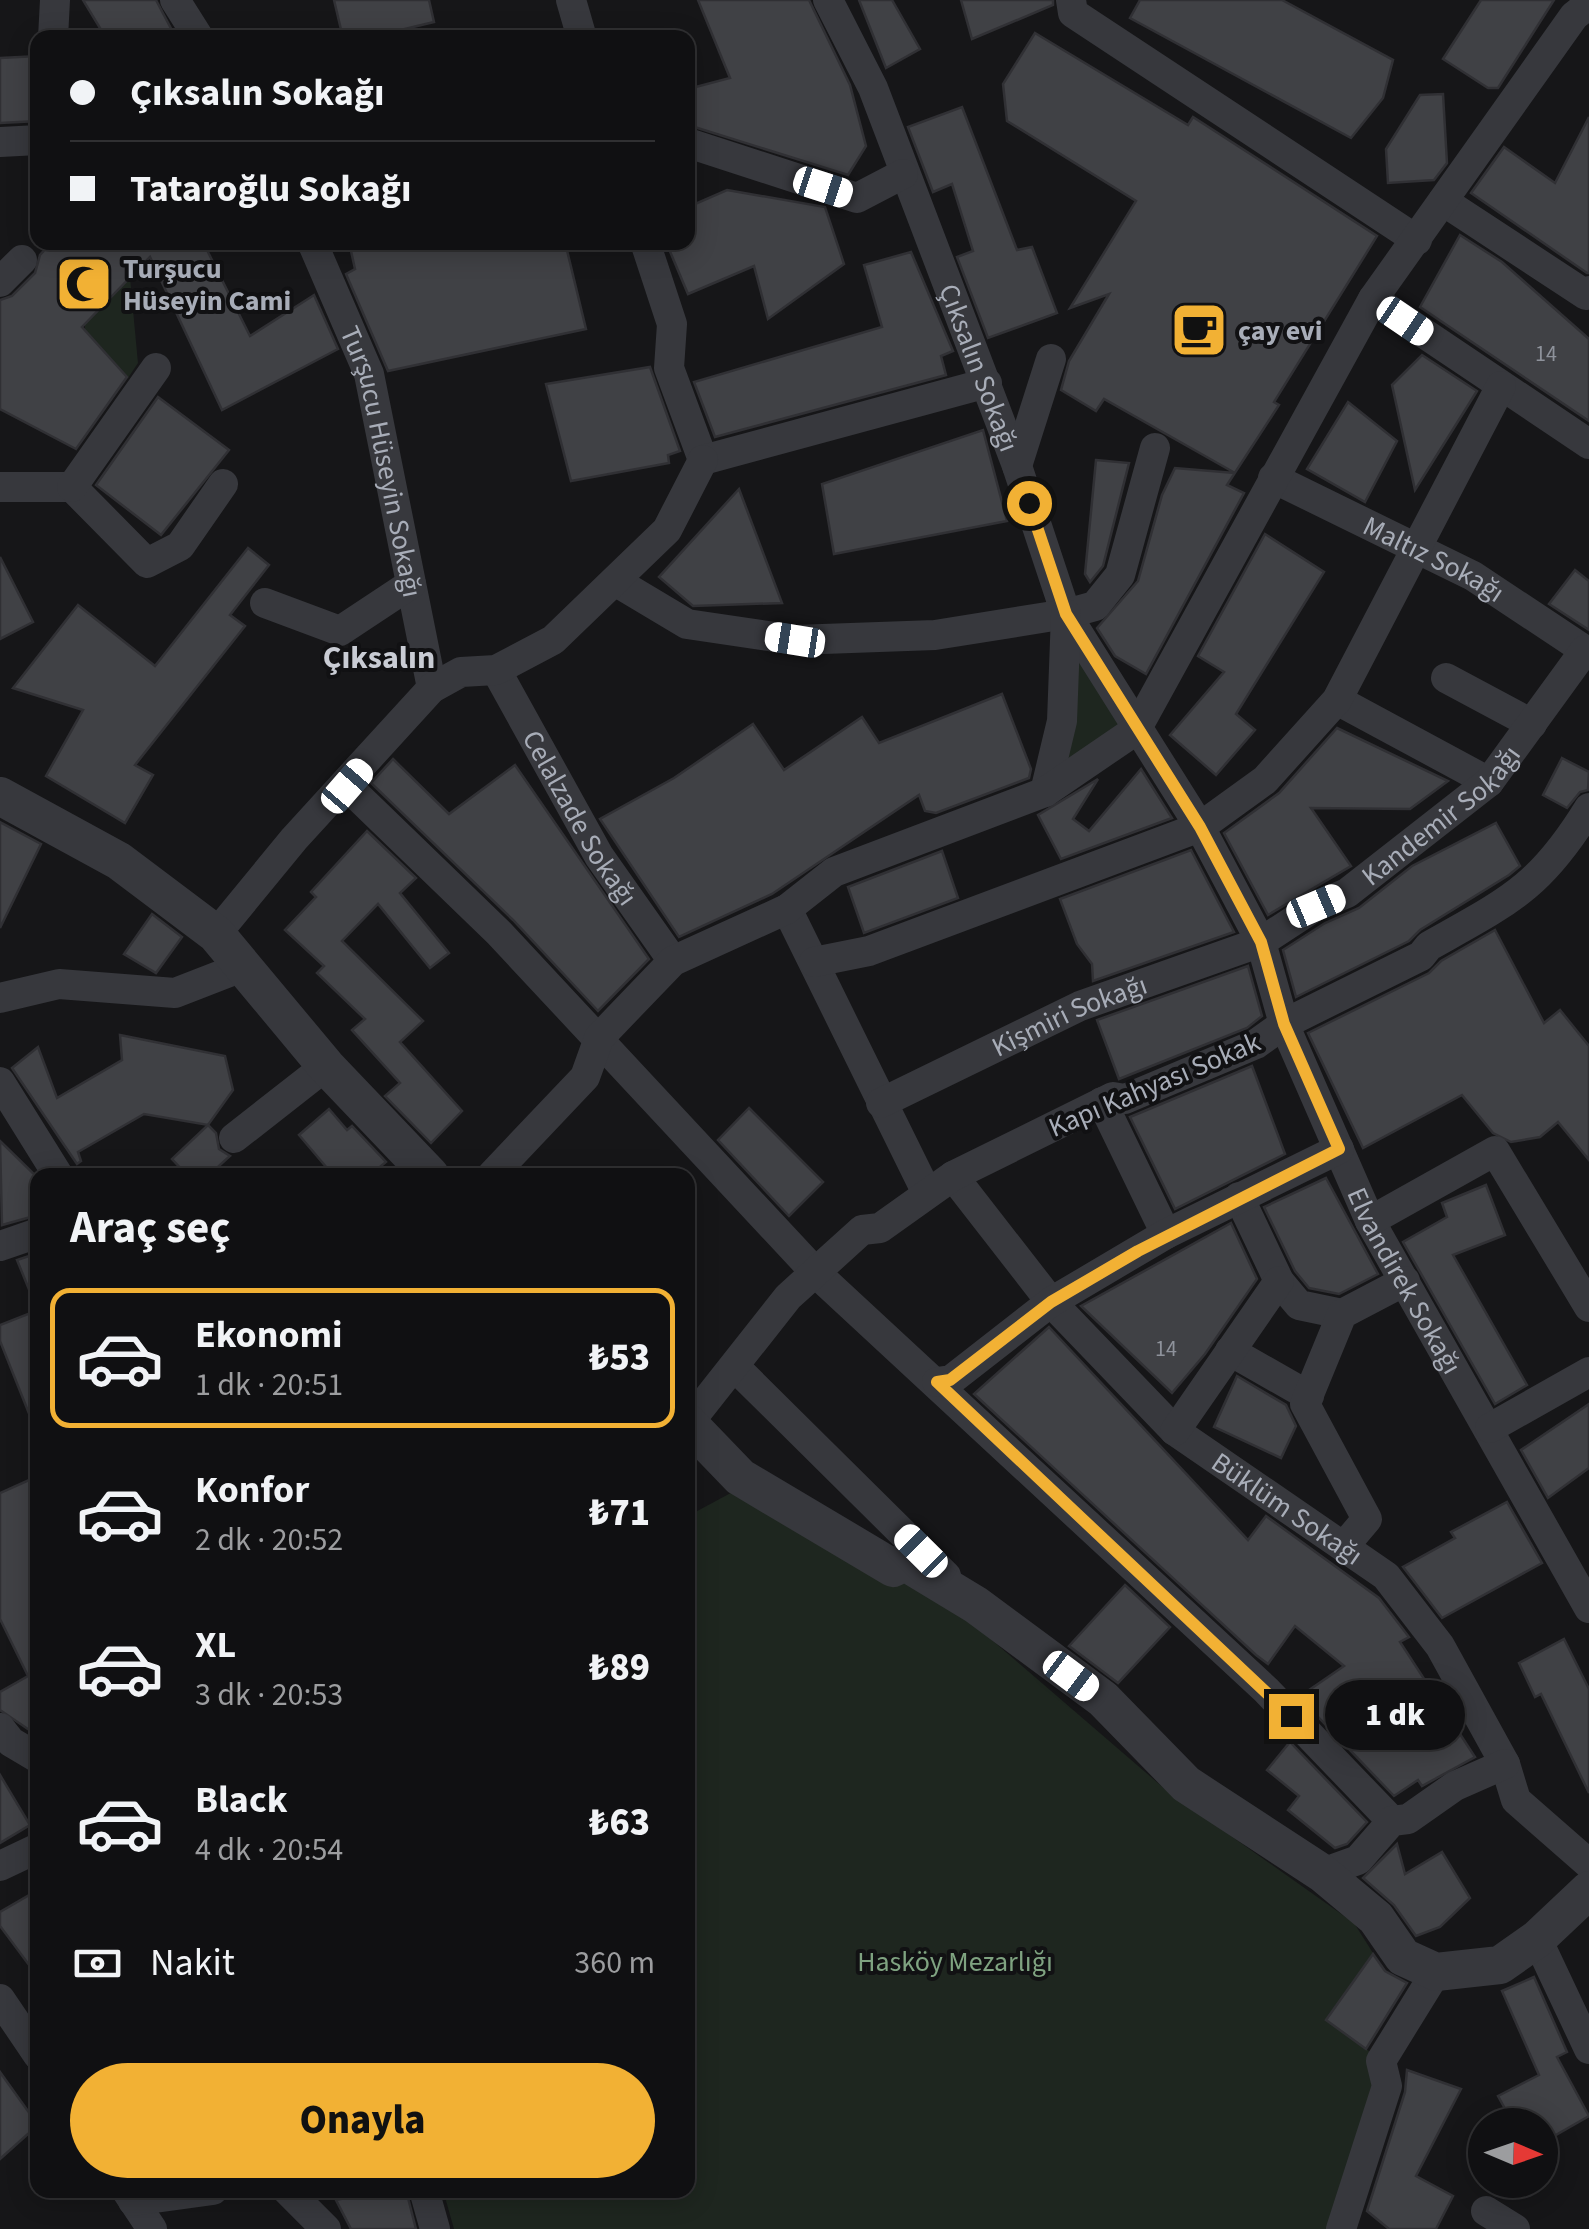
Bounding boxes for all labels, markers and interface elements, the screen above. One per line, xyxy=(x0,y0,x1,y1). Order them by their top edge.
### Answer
text: Çıksalın Sokağı xyxy=(130,66,385,120)
text: Tataroğlu Sokağı xyxy=(130,162,412,216)
car xyxy=(790,163,856,211)
place label: Turşucu Hüseyin Cami xyxy=(123,249,291,321)
mosque icon: Turşucu Hüseyin Cami xyxy=(54,254,114,314)
street label: Çıksalın Sokağı xyxy=(928,278,1029,458)
car xyxy=(1372,292,1438,350)
cafe icon: çay evi xyxy=(1169,300,1229,360)
place label: çay evi xyxy=(1238,311,1322,351)
street label: Turşucu Hüseyin Sokağı xyxy=(330,320,432,601)
house number: 14 xyxy=(1535,338,1557,370)
route start xyxy=(1007,481,1052,526)
street label: Maltız Sokağı xyxy=(1356,506,1512,613)
car xyxy=(763,620,827,660)
district label: Çıksalın xyxy=(323,635,435,681)
street label: Celalzade Sokağı xyxy=(512,723,647,914)
street label: Kandemir Sokağı xyxy=(1353,737,1531,896)
car xyxy=(316,754,378,818)
car xyxy=(1283,880,1349,932)
street label: Kişmiri Sokağı xyxy=(985,965,1153,1067)
street label: Kapı Kahyası Sokak xyxy=(1042,1022,1267,1148)
street label: Elvandirek Sokağı xyxy=(1337,1181,1472,1382)
text: Araç seç xyxy=(70,1196,230,1260)
text: Ekonomi xyxy=(195,1308,343,1362)
icon: car xyxy=(75,1313,165,1403)
text: ₺53 xyxy=(589,1331,650,1385)
house number: 14 xyxy=(1155,1333,1177,1365)
text: 1 dk · 20:51 xyxy=(195,1362,343,1408)
street label: Büklüm Sokağı xyxy=(1203,1443,1371,1575)
text: Konfor xyxy=(195,1463,309,1517)
icon: car xyxy=(75,1468,165,1558)
text: ₺71 xyxy=(589,1486,650,1540)
text: 2 dk · 20:52 xyxy=(195,1517,343,1563)
car xyxy=(889,1519,953,1583)
text: XL xyxy=(195,1618,236,1672)
icon: car xyxy=(75,1623,165,1713)
text: ₺89 xyxy=(589,1641,650,1695)
car xyxy=(1038,1646,1104,1706)
text: 3 dk · 20:53 xyxy=(195,1672,343,1718)
callout: 1 dk xyxy=(1326,1681,1466,1751)
text: 1 dk xyxy=(1365,1692,1425,1738)
route end xyxy=(1269,1694,1314,1739)
text: Black xyxy=(195,1773,288,1827)
icon: car xyxy=(75,1778,165,1868)
text: ₺63 xyxy=(589,1796,650,1850)
text: 4 dk · 20:54 xyxy=(195,1827,343,1873)
icon: cash xyxy=(70,1936,125,1991)
text: Nakit xyxy=(150,1936,235,1990)
text: 360 m xyxy=(574,1940,655,1986)
park label: Hasköy Mezarlığı xyxy=(857,1942,1053,1982)
button: Onayla xyxy=(70,2063,655,2178)
north arrow xyxy=(1468,2108,1558,2198)
map controls xyxy=(1468,2108,1558,2198)

